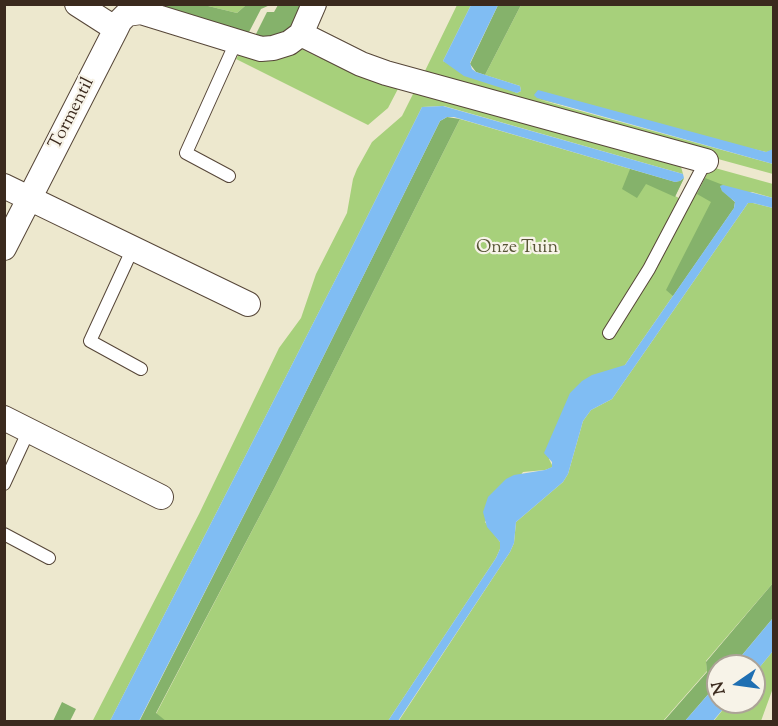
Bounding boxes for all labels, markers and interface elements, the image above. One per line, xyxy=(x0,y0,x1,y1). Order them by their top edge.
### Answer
street label: Tormentil xyxy=(46,75,100,153)
park label: Onze Tuin xyxy=(476,238,558,260)
north arrow xyxy=(706,654,766,714)
text: N xyxy=(707,679,733,697)

